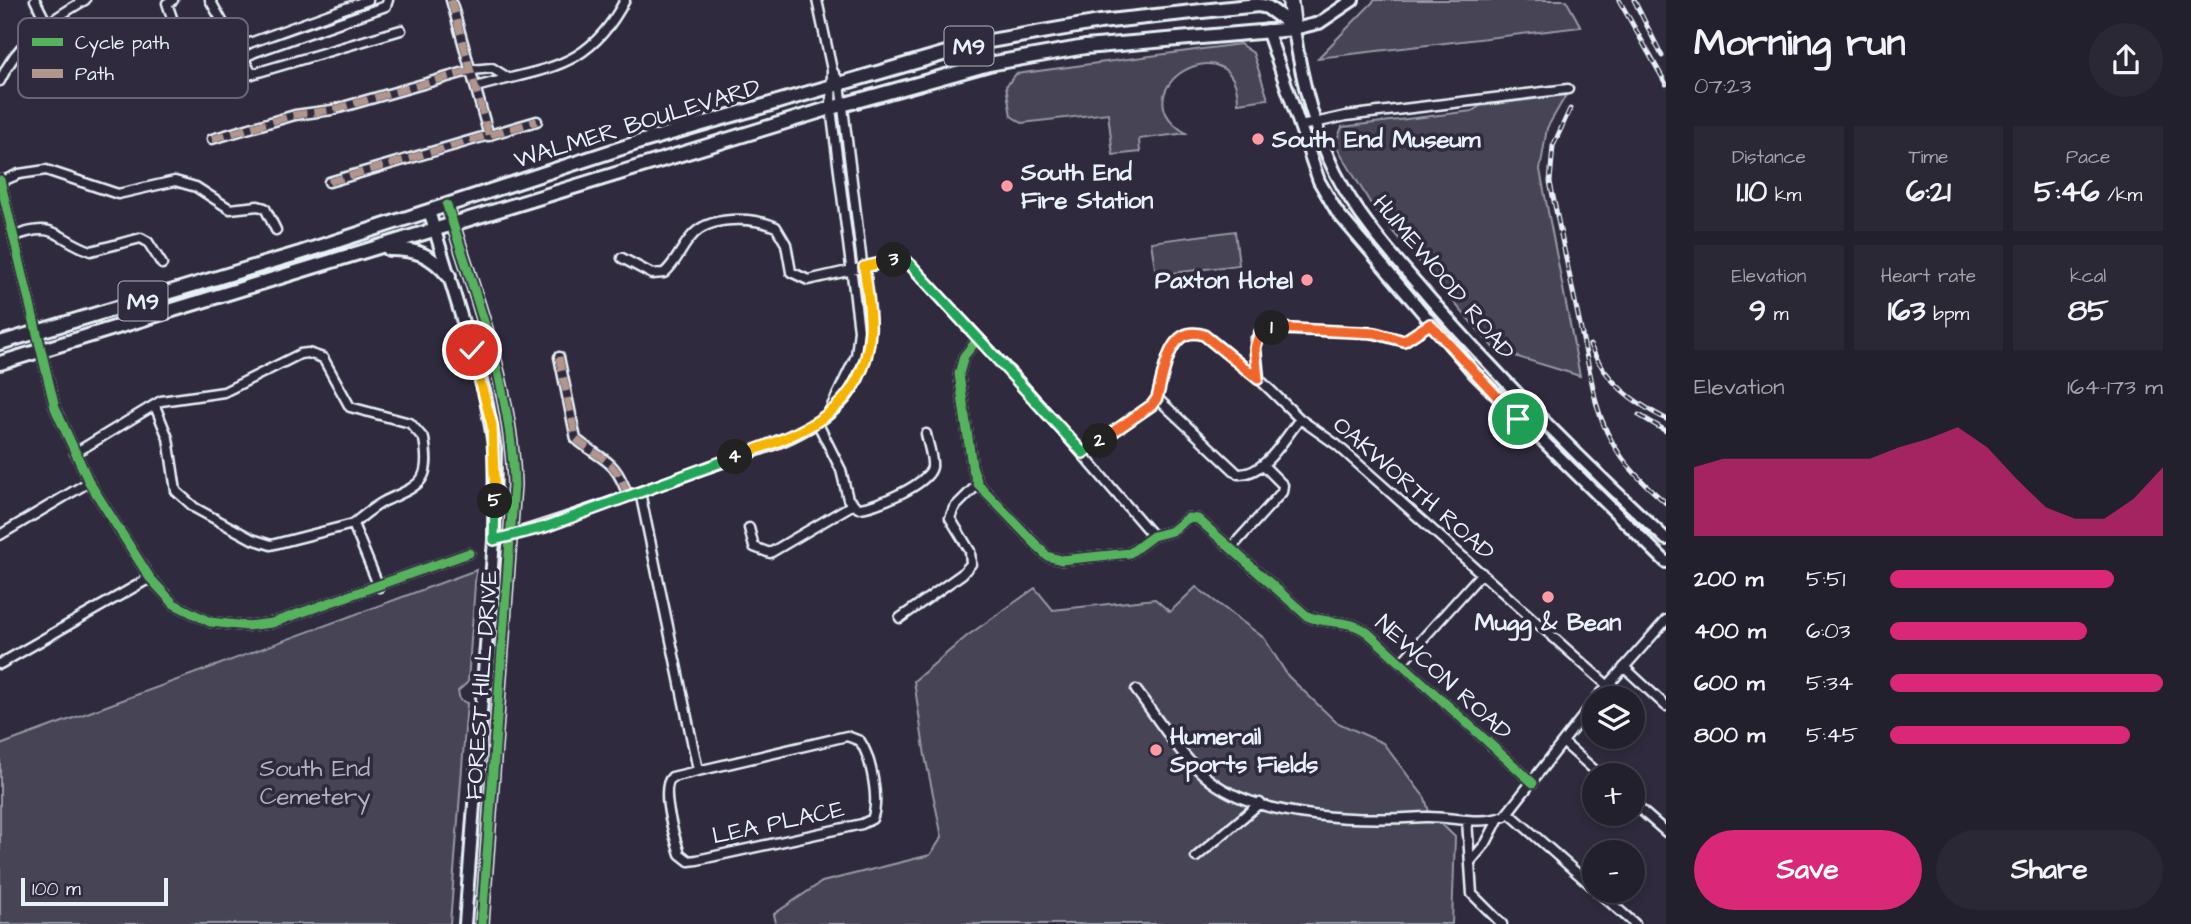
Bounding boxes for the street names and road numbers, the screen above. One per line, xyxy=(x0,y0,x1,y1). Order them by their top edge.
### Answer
road number: M9 xyxy=(944,26,993,66)
street label: WALMER BOULEVARD xyxy=(510,70,765,178)
street label: HUMEWOOD ROAD xyxy=(1364,188,1522,368)
road number: M9 xyxy=(118,282,168,320)
street label: OAKWORTH ROAD xyxy=(1325,409,1502,569)
street label: FOREST HILL DRIVE xyxy=(457,569,507,801)
street label: NEWCON ROAD xyxy=(1367,607,1519,748)
street label: LEA PLACE xyxy=(709,792,847,854)

